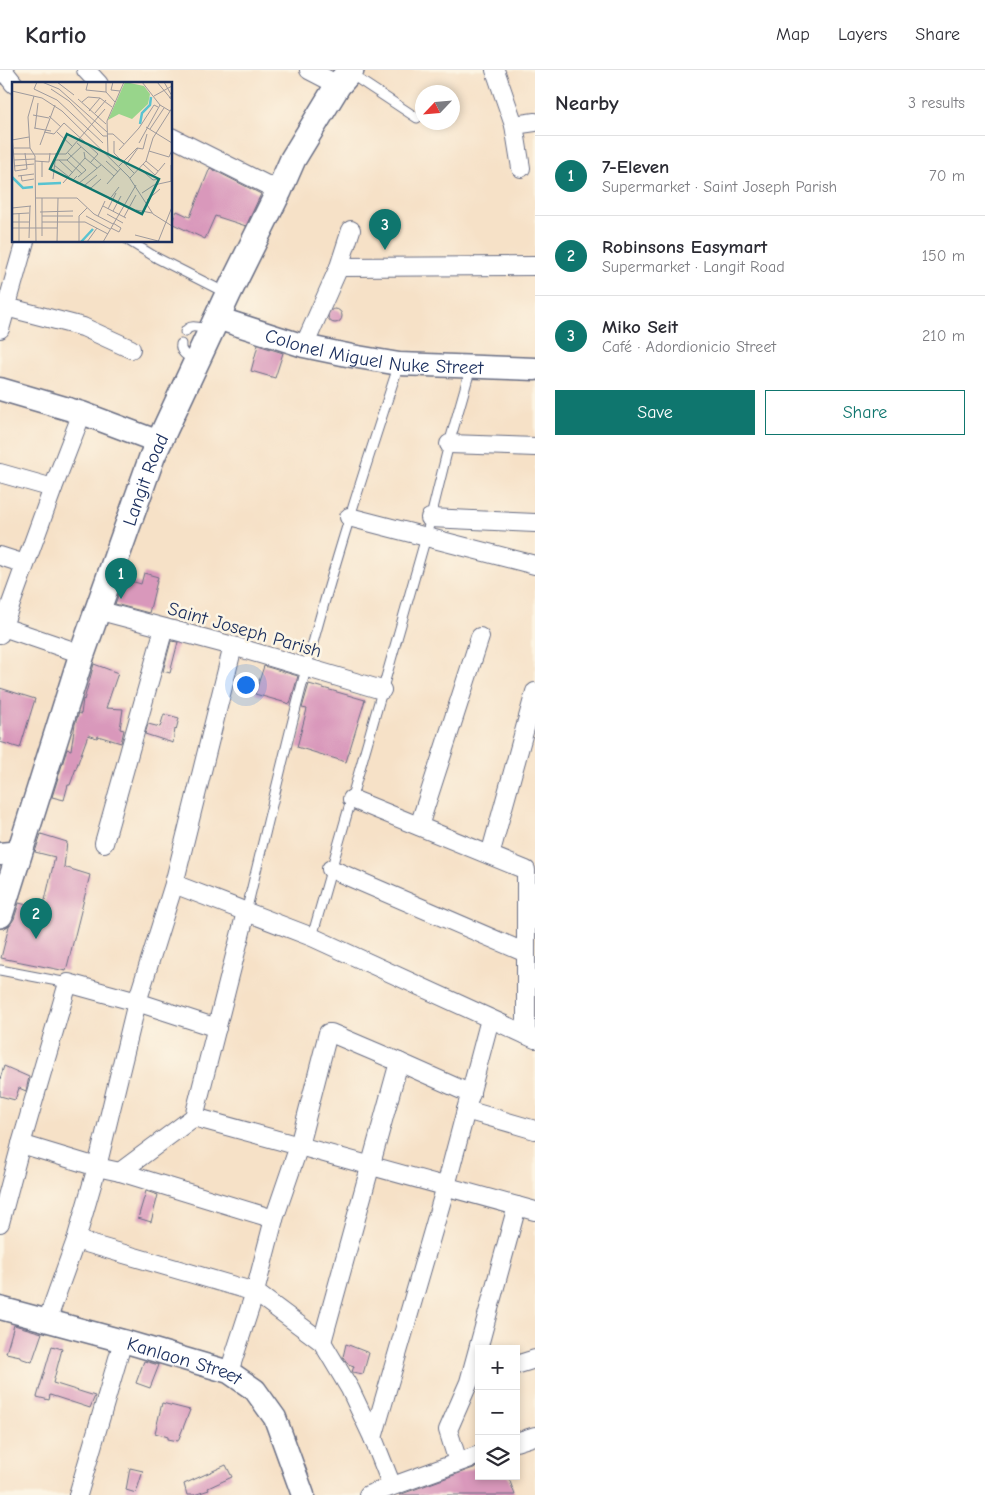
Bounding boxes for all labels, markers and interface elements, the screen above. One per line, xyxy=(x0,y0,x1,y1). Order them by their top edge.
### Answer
text: Kartio xyxy=(25,21,87,49)
text: Map xyxy=(776,24,810,45)
text: Layers xyxy=(838,24,887,45)
text: Share xyxy=(915,24,960,45)
inset map xyxy=(12,82,172,242)
north arrow xyxy=(415,85,460,130)
text: Nearby xyxy=(555,91,619,115)
text: 3 results xyxy=(908,94,965,112)
text: 7-Eleven xyxy=(602,156,669,178)
text: 1 xyxy=(568,167,574,185)
text: 70 m xyxy=(929,167,965,185)
text: Supermarket · Saint Joseph Parish xyxy=(602,178,837,196)
pin: 3 xyxy=(369,209,401,250)
text: Robinsons Easymart xyxy=(602,236,767,258)
text: 2 xyxy=(567,247,575,265)
text: 150 m xyxy=(922,247,965,265)
text: Supermarket · Langit Road xyxy=(602,258,785,276)
text: Miko Seit xyxy=(602,316,678,338)
street label: Colonel Miguel Nuke Street xyxy=(262,324,484,379)
text: 3 xyxy=(567,327,575,345)
text: 210 m xyxy=(922,327,965,345)
text: Café · Adordionicio Street xyxy=(602,338,776,356)
button: Save xyxy=(555,390,755,435)
button: Share xyxy=(765,390,965,435)
street label: Langit Road xyxy=(118,430,173,529)
pin: 1 xyxy=(105,558,137,599)
street label: Saint Joseph Parish xyxy=(165,597,324,662)
your location xyxy=(233,672,259,698)
pin: 2 xyxy=(20,898,52,939)
street label: Kanlaon Street xyxy=(124,1333,247,1390)
map controls xyxy=(475,1345,520,1480)
button: + xyxy=(475,1345,520,1390)
button: − xyxy=(475,1390,520,1435)
button: layers xyxy=(475,1435,520,1480)

